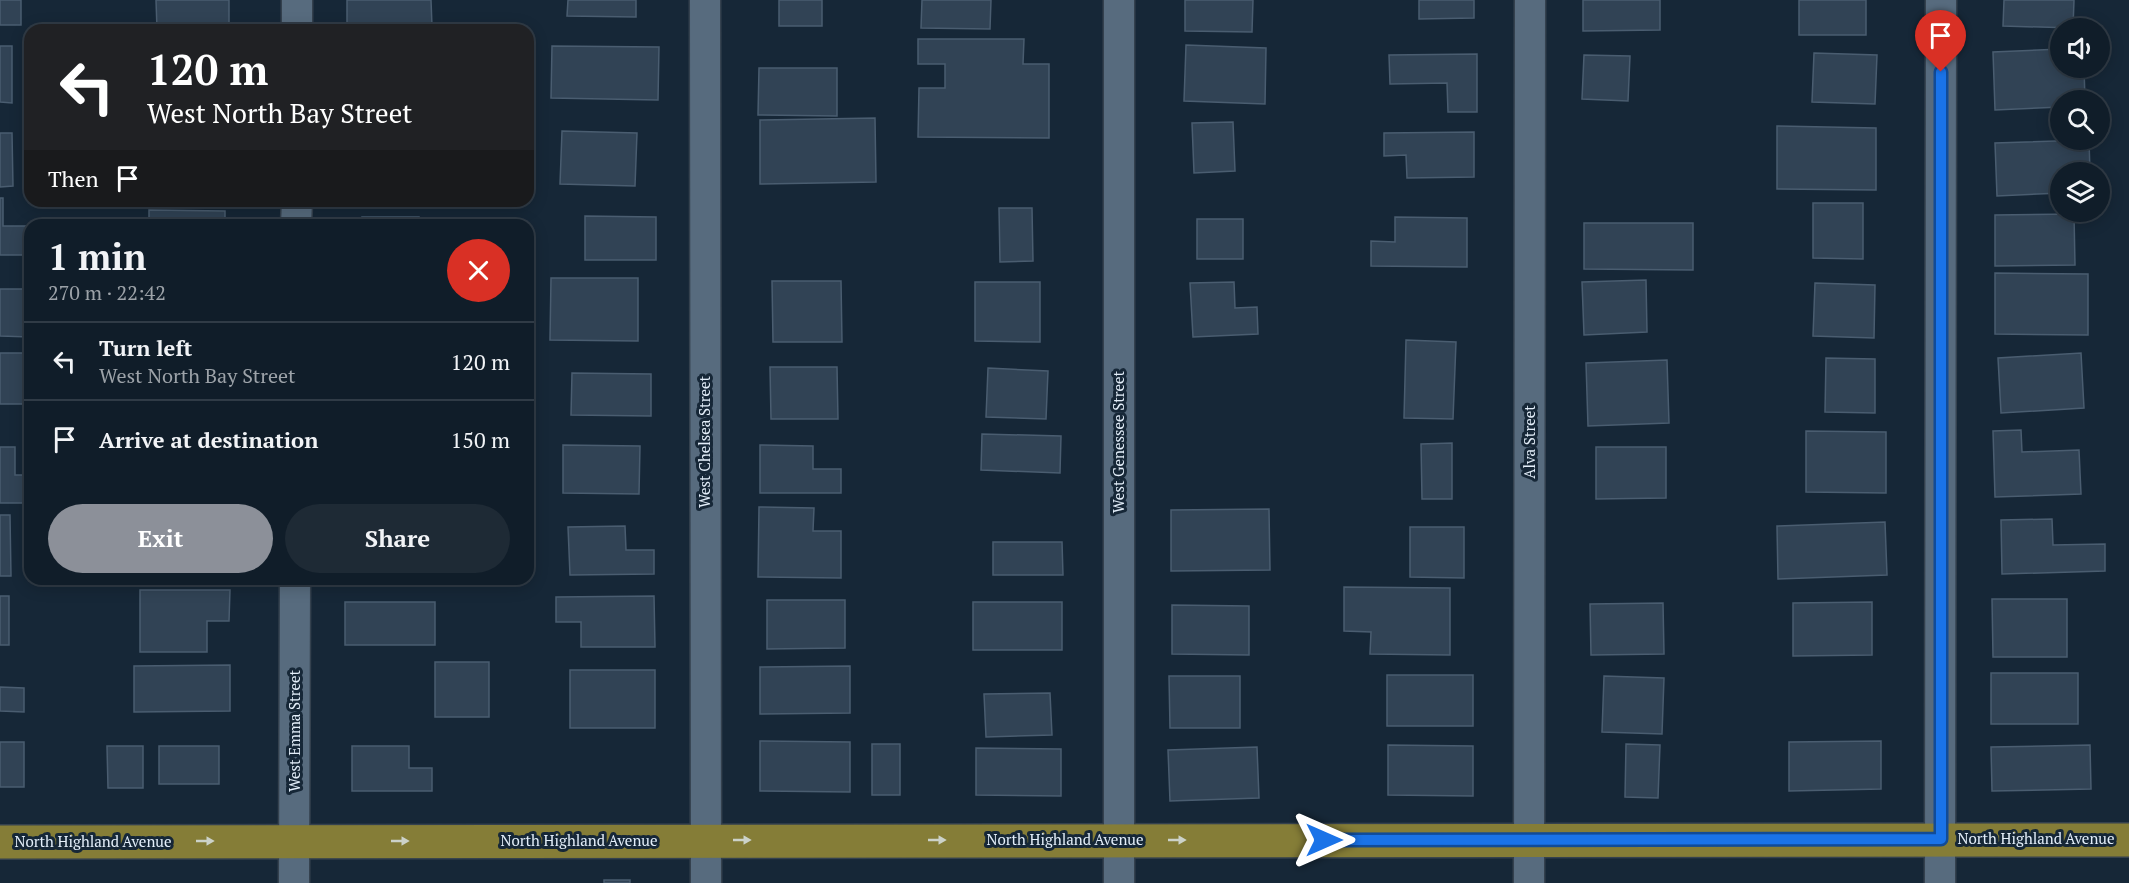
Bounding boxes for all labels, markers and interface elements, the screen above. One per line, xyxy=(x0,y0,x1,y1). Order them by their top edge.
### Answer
pin xyxy=(1915,10,1966,72)
map controls xyxy=(2050,18,2110,222)
button: sound xyxy=(2050,18,2110,78)
icon: arrive xyxy=(1924,19,1957,52)
text: 120 m xyxy=(147,41,268,97)
icon: left xyxy=(48,48,126,126)
button: search xyxy=(2050,90,2110,150)
text: West North Bay Street xyxy=(147,95,412,131)
icon: arrive xyxy=(111,162,144,195)
button: layers xyxy=(2050,162,2110,222)
text: Then xyxy=(48,164,99,193)
text: 1 min xyxy=(48,233,146,280)
button: close xyxy=(447,239,510,302)
text: 270 m · 22:42 xyxy=(48,279,166,306)
text: Turn left xyxy=(99,333,192,362)
icon: left xyxy=(48,345,81,378)
text: 120 m xyxy=(450,347,510,376)
text: West North Bay Street xyxy=(99,362,296,389)
street label: West Genessee Street xyxy=(1108,370,1128,513)
street label: West Chelsea Street xyxy=(694,376,714,508)
street label: Alva Street xyxy=(1519,405,1539,479)
icon: arrive xyxy=(48,423,81,456)
text: Arrive at destination xyxy=(99,425,318,454)
text: 150 m xyxy=(450,425,510,454)
button: Exit xyxy=(48,504,273,573)
button: Share xyxy=(285,504,510,573)
street label: West Emma Street xyxy=(284,669,304,792)
position arrow xyxy=(1292,808,1356,872)
street label: North Highland Avenue xyxy=(1958,828,2114,848)
street label: North Highland Avenue xyxy=(987,829,1143,849)
street label: North Highland Avenue xyxy=(501,830,657,850)
street label: North Highland Avenue xyxy=(15,831,171,851)
one-way arrow xyxy=(733,835,752,845)
one-way arrow xyxy=(928,835,947,845)
one-way arrow xyxy=(1168,835,1187,845)
one-way arrow xyxy=(196,836,215,846)
one-way arrow xyxy=(391,836,410,846)

